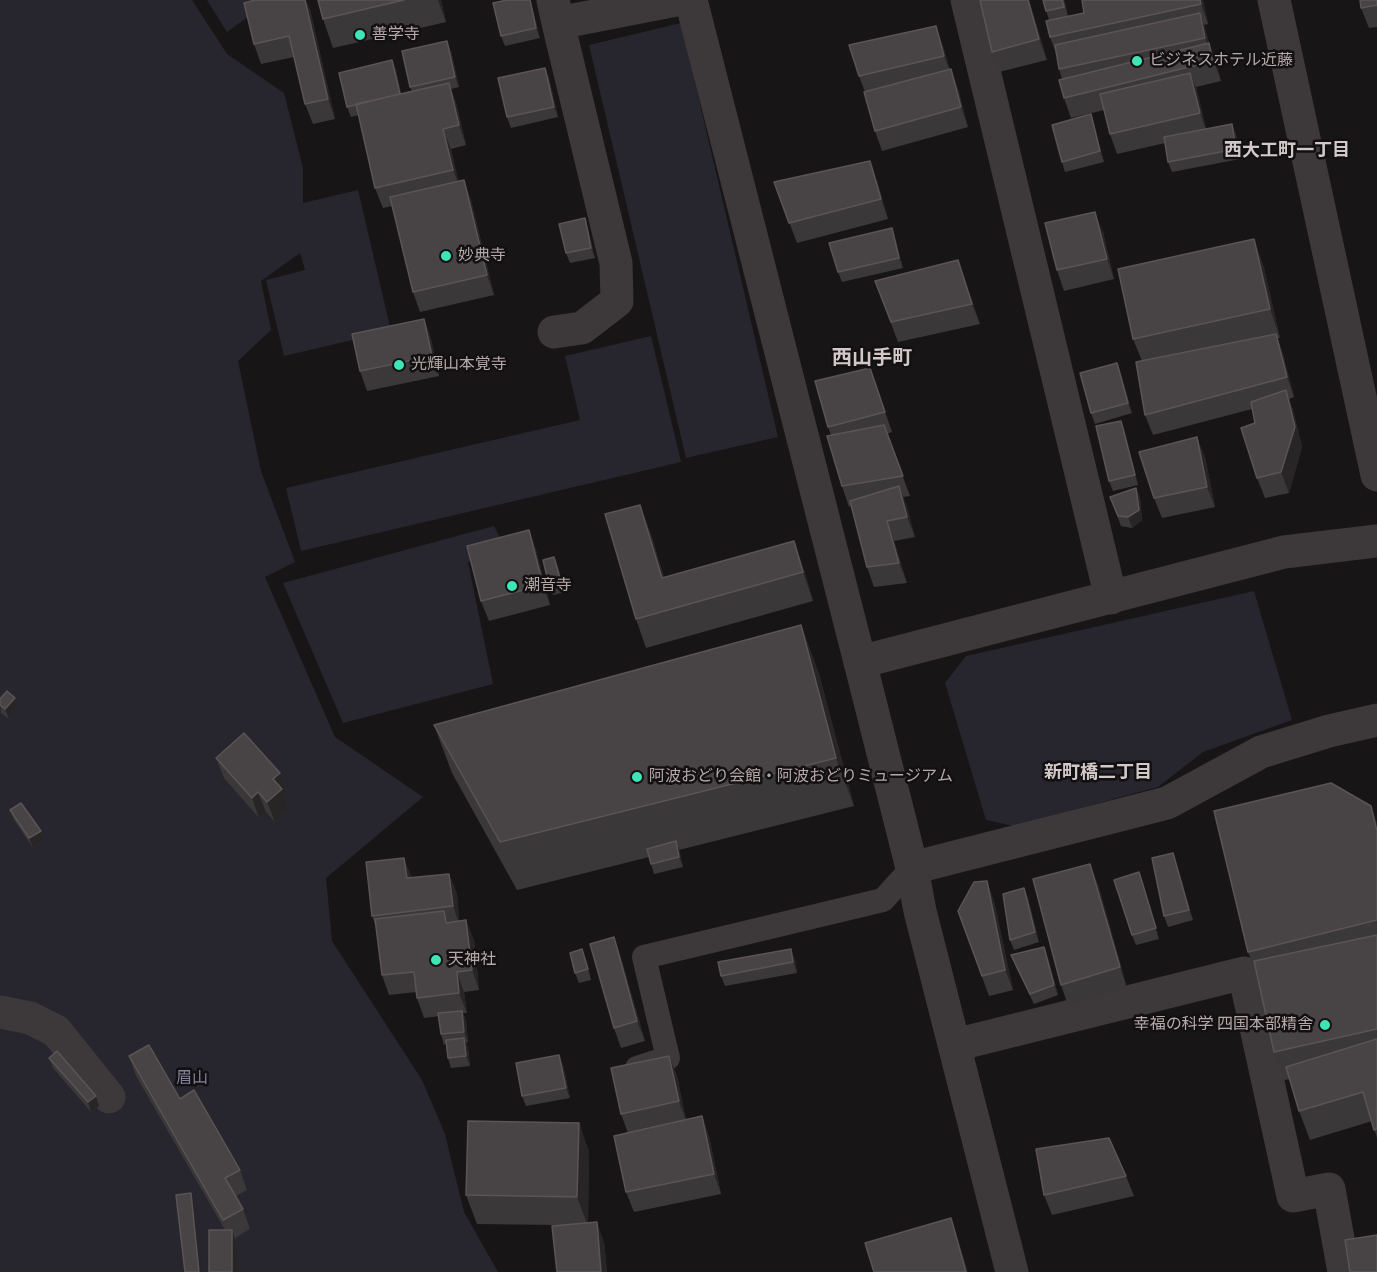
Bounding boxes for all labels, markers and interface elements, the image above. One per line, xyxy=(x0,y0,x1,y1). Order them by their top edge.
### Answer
place label: 善学寺 xyxy=(372,25,420,45)
marker: 善学寺 xyxy=(353,28,367,42)
place label: ビジネスホテル近藤 xyxy=(1149,51,1293,71)
marker: ビジネスホテル近藤 xyxy=(1130,54,1144,68)
district label: 西大工町一丁目 xyxy=(1224,140,1350,162)
place label: 妙典寺 xyxy=(458,246,506,266)
marker: 妙典寺 xyxy=(439,249,453,263)
district label: 西山手町 xyxy=(832,346,912,370)
place label: 光輝山本覚寺 xyxy=(411,355,507,375)
marker: 光輝山本覚寺 xyxy=(392,358,406,372)
place label: 潮音寺 xyxy=(524,576,572,596)
marker: 潮音寺 xyxy=(505,579,519,593)
district label: 新町橋二丁目 xyxy=(1044,762,1152,784)
place label: 阿波おどり会館・阿波おどりミュージアム xyxy=(649,767,953,787)
marker: 阿波おどり会館・阿波おどりミュージアム xyxy=(630,770,644,784)
place label: 天神社 xyxy=(448,950,496,970)
marker: 天神社 xyxy=(429,953,443,967)
place label: 幸福の科学 四国本部精舎 xyxy=(1134,1015,1313,1035)
marker: 幸福の科学 四国本部精舎 xyxy=(1318,1018,1332,1032)
park label: 眉山 xyxy=(176,1069,208,1089)

